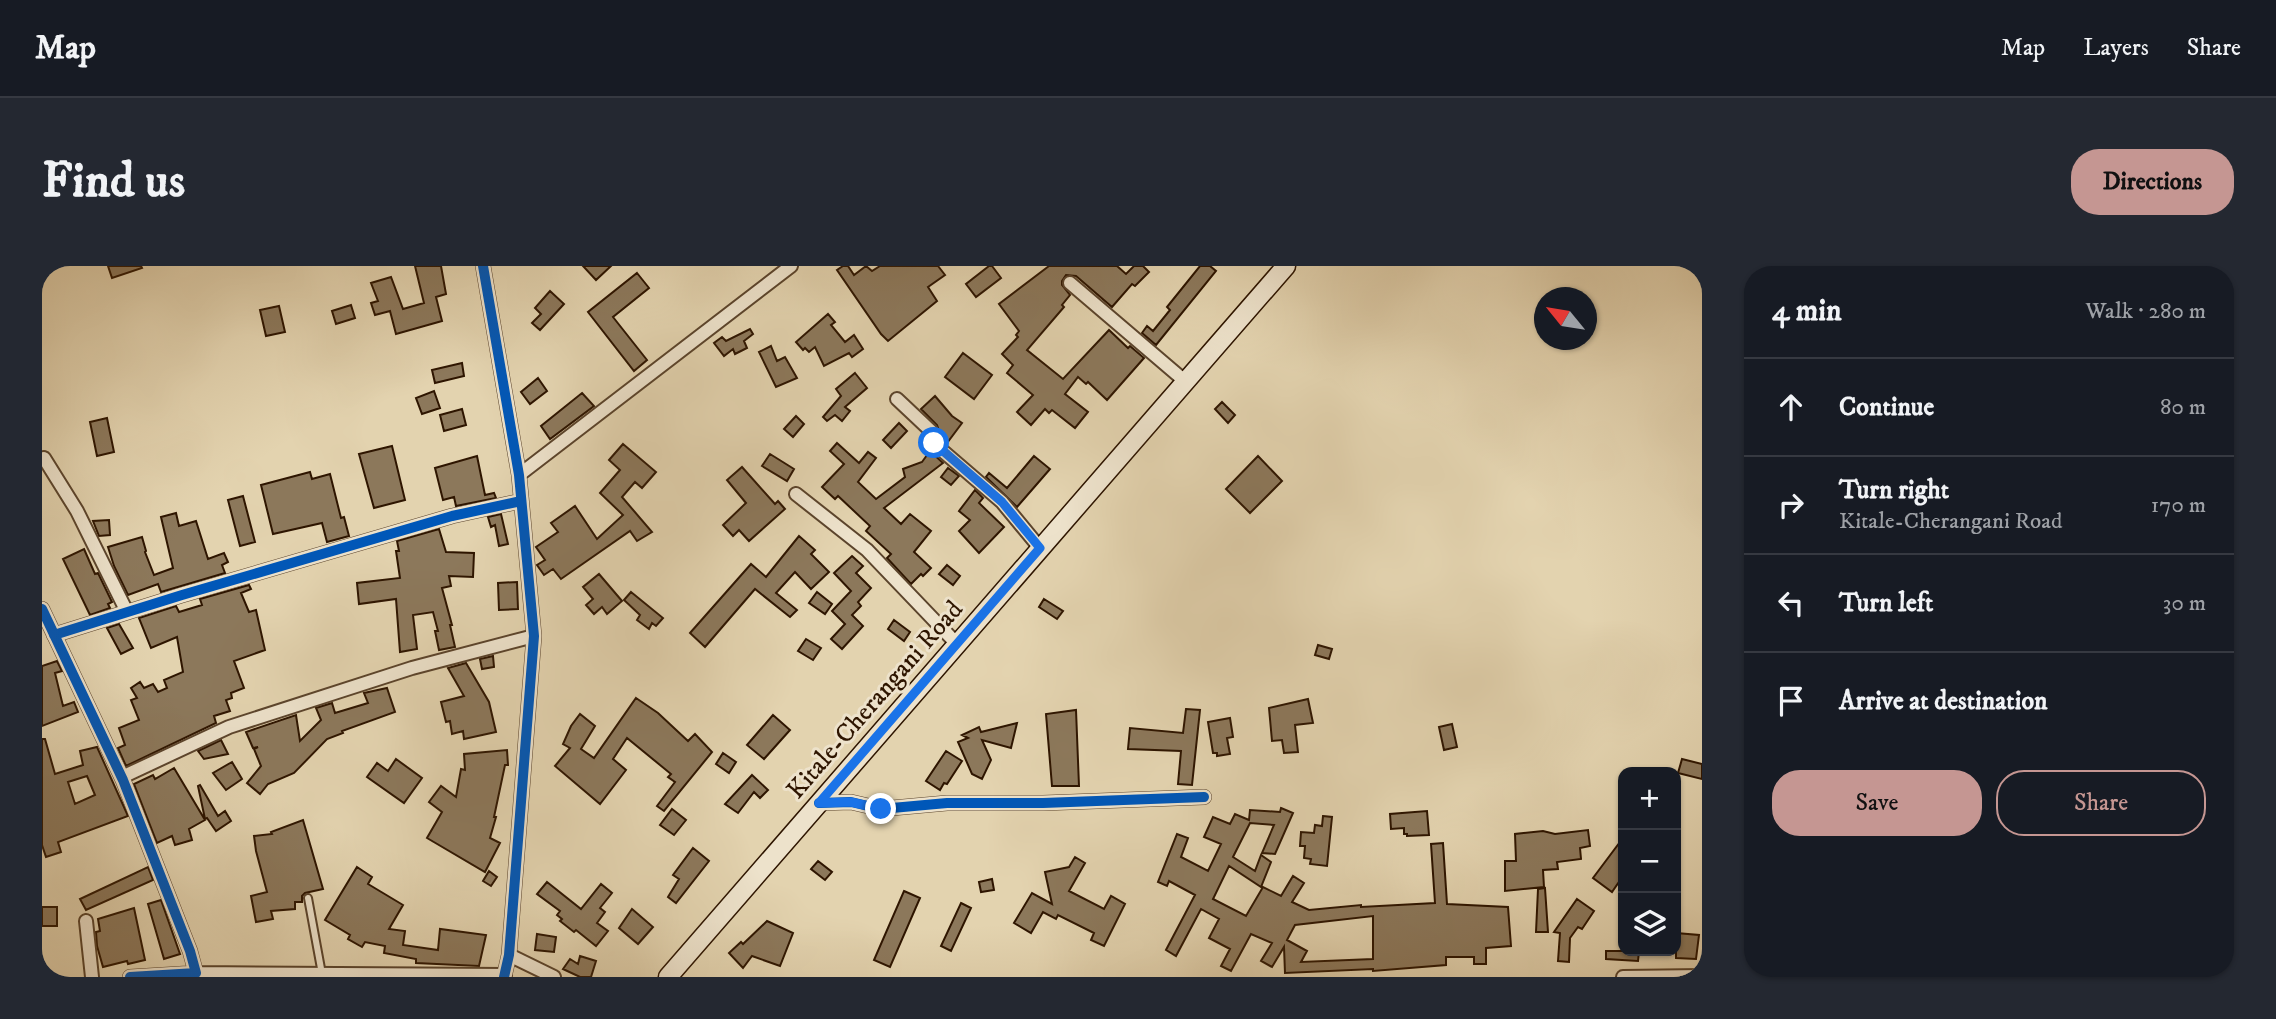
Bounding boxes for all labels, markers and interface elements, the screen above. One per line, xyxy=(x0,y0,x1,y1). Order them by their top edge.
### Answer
text: Map xyxy=(35,28,96,69)
text: Map xyxy=(2001,33,2045,63)
text: Layers xyxy=(2083,33,2149,63)
text: Share xyxy=(2187,33,2241,63)
button: Directions xyxy=(2071,149,2234,215)
text: Find us xyxy=(42,151,185,213)
north arrow xyxy=(1534,287,1597,350)
text: 4 min xyxy=(1772,293,1842,330)
text: Walk · 280 m xyxy=(2085,297,2206,326)
icon: ahead xyxy=(1772,388,1810,426)
text: Continue xyxy=(1839,391,1934,424)
text: 80 m xyxy=(2160,393,2206,422)
route start xyxy=(918,427,949,458)
text: Turn right xyxy=(1839,474,1949,507)
icon: right xyxy=(1772,486,1810,524)
text: 170 m xyxy=(2151,491,2206,520)
text: Kitale-Cherangani Road xyxy=(1839,507,2062,536)
icon: left xyxy=(1772,584,1810,622)
text: Turn left xyxy=(1839,587,1933,620)
text: 30 m xyxy=(2163,589,2206,618)
street label: Kitale-Cherangani Road xyxy=(780,594,970,806)
icon: arrive xyxy=(1772,682,1810,720)
text: Arrive at destination xyxy=(1839,685,2048,718)
map controls xyxy=(1618,767,1681,956)
button: + xyxy=(1618,767,1681,830)
button: Save xyxy=(1772,770,1982,836)
button: Share xyxy=(1996,770,2206,836)
route end xyxy=(865,793,896,824)
button: − xyxy=(1618,830,1681,893)
button: layers xyxy=(1618,893,1681,956)

